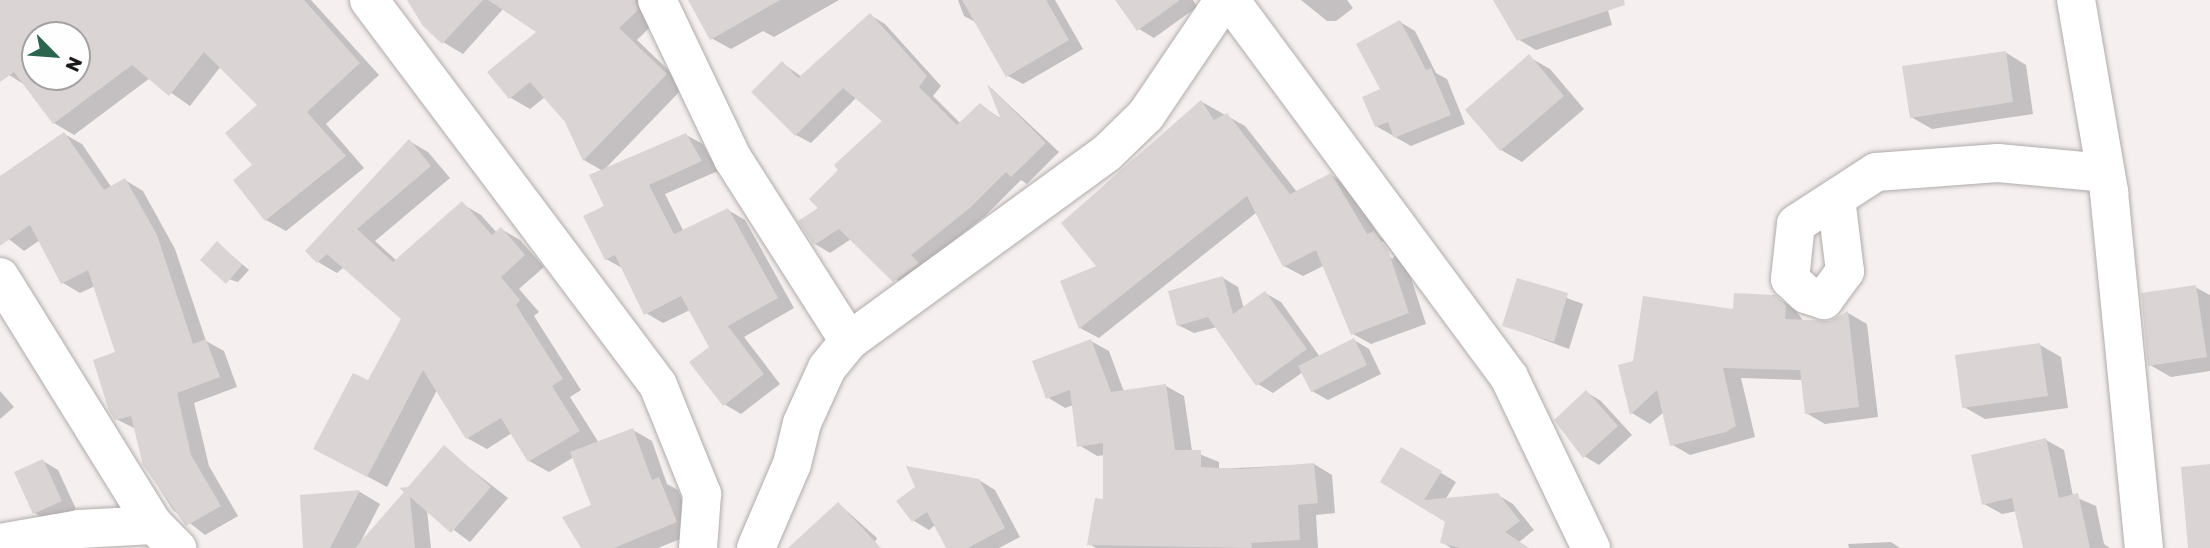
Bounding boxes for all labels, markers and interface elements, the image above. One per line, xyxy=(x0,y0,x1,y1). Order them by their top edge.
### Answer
north arrow xyxy=(21,21,91,91)
text: N xyxy=(60,53,87,75)

